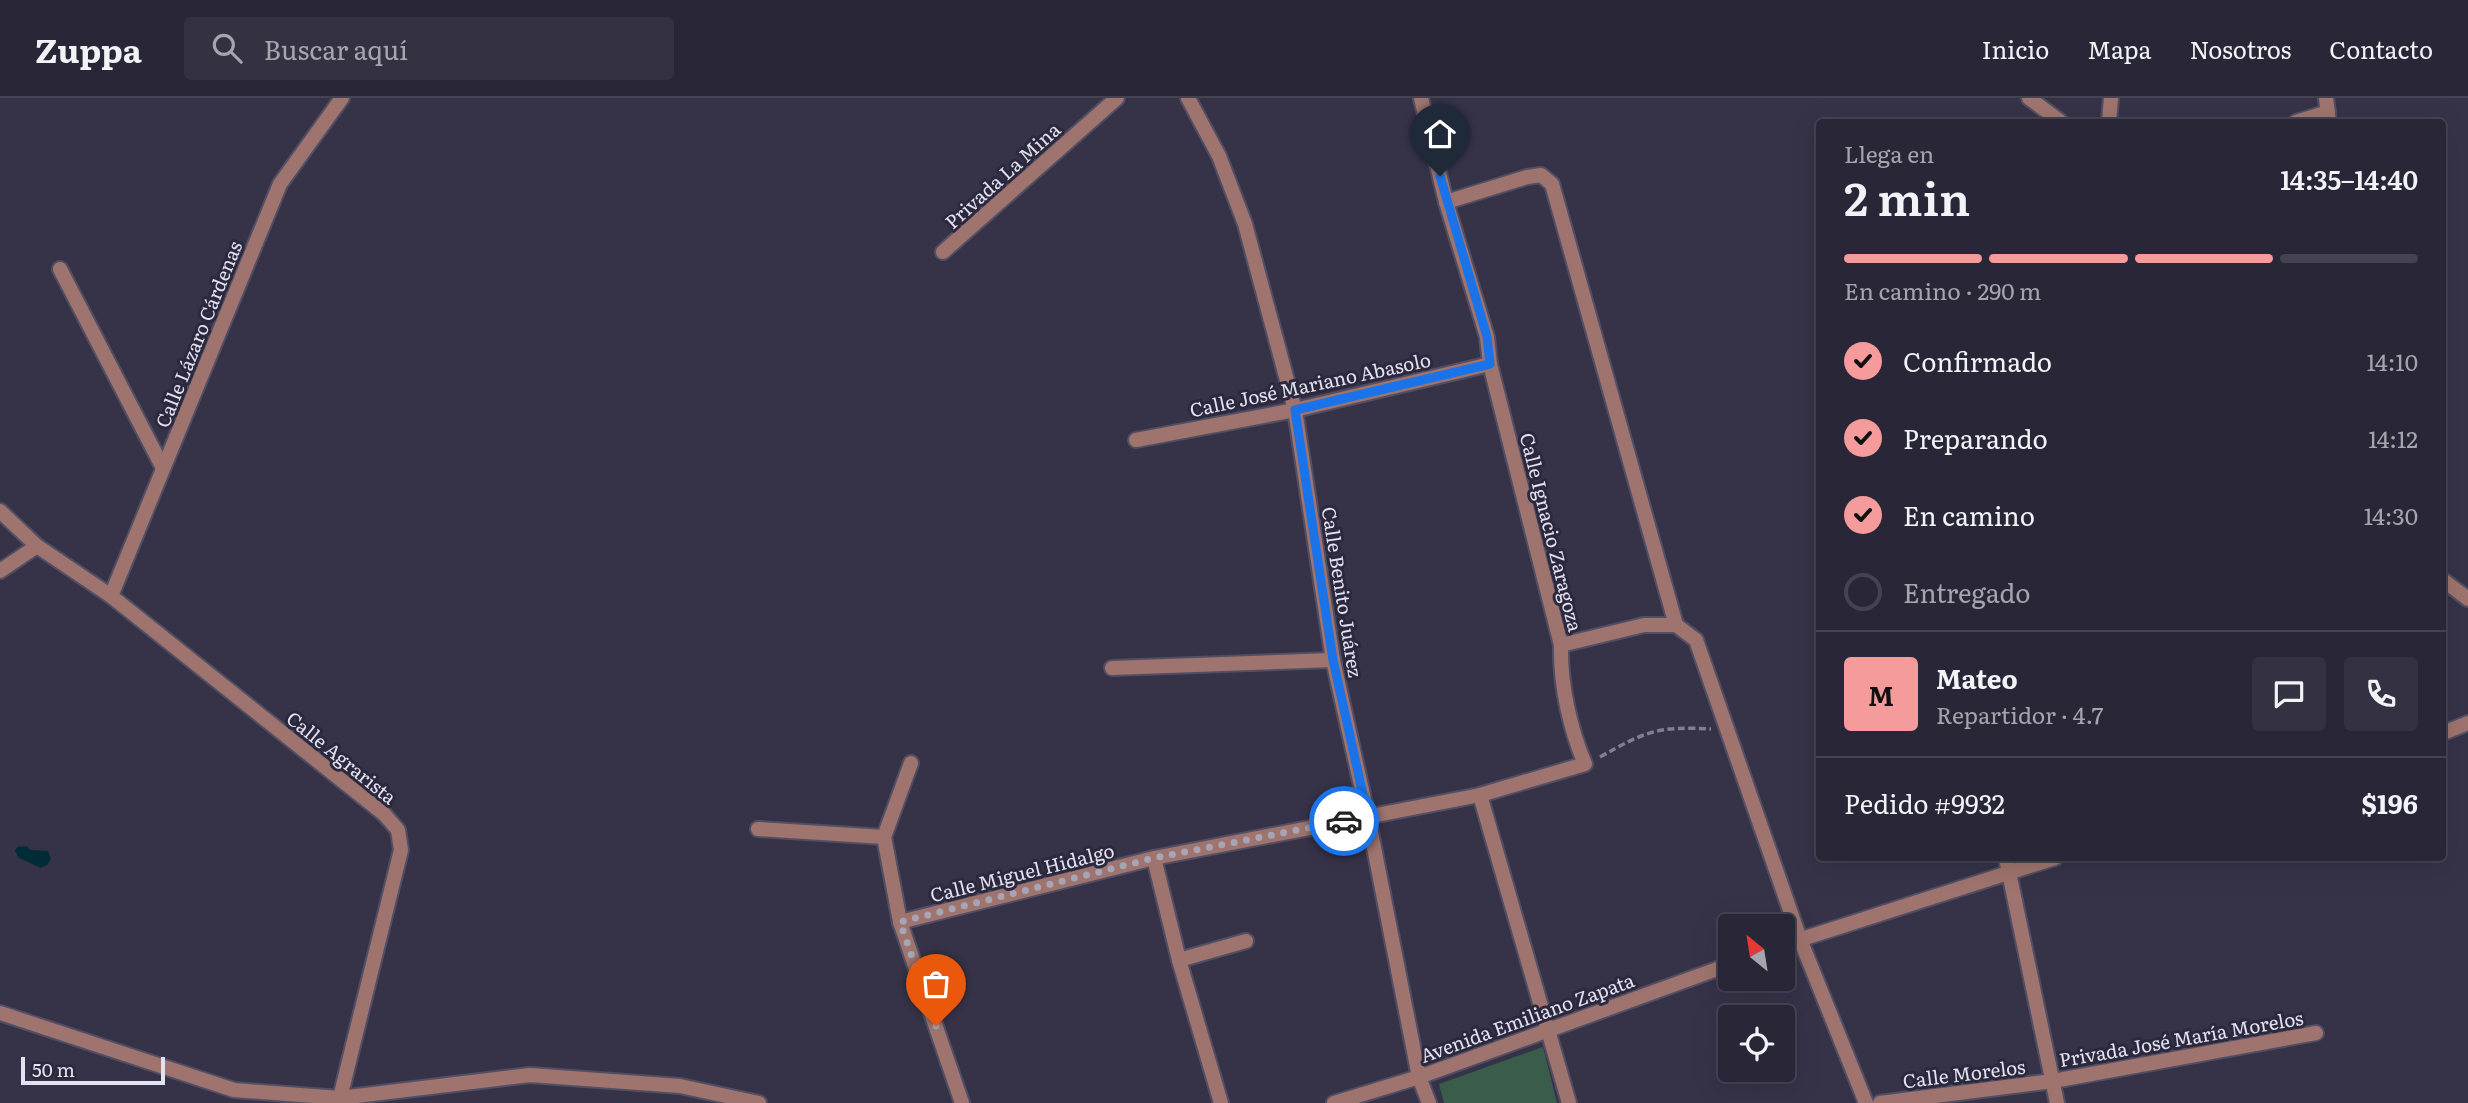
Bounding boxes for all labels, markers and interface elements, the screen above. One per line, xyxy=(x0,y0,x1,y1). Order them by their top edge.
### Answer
search box xyxy=(184,17,674,80)
text: Zuppa xyxy=(35,24,142,73)
icon: search xyxy=(208,29,246,67)
text: Buscar aquí xyxy=(264,29,408,68)
text: Inicio xyxy=(1982,31,2049,66)
text: Mapa xyxy=(2087,31,2151,66)
text: Nosotros xyxy=(2189,31,2291,66)
text: Contacto xyxy=(2329,31,2433,66)
pin xyxy=(1410,104,1470,176)
street label: Privada La Mina xyxy=(938,115,1067,235)
icon: home xyxy=(1421,115,1459,153)
text: Llega en xyxy=(1844,136,1934,170)
text: 14:35–14:40 xyxy=(2280,159,2418,198)
text: 2 min xyxy=(1844,162,1970,230)
street label: Calle Lázaro Cárdenas xyxy=(148,236,248,432)
text: En camino · 290 m xyxy=(1844,273,2041,307)
text: Confirmado xyxy=(1903,341,2052,380)
icon: check xyxy=(1844,342,1882,380)
text: 14:10 xyxy=(2367,344,2418,378)
street label: Calle José Mariano Abasolo xyxy=(1187,345,1433,423)
text: Preparando xyxy=(1903,418,2048,457)
icon: check xyxy=(1844,419,1882,457)
text: 14:12 xyxy=(2368,421,2418,455)
street label: Calle Ignacio Zaragoza xyxy=(1514,430,1590,635)
text: En camino xyxy=(1903,495,2035,534)
icon: check xyxy=(1844,496,1882,534)
text: 14:30 xyxy=(2364,498,2418,532)
street label: Calle Benito Juárez xyxy=(1316,505,1370,679)
text: Entregado xyxy=(1903,572,2030,611)
button: chat xyxy=(2252,657,2326,731)
button: phone xyxy=(2344,657,2418,731)
text: Mateo xyxy=(1936,658,2018,697)
text: M xyxy=(1868,675,1894,714)
text: Repartidor · 4.7 xyxy=(1936,697,2103,731)
street label: Calle Agrarista xyxy=(281,704,404,811)
text: Pedido #9932 xyxy=(1844,783,2005,822)
text: $196 xyxy=(2362,783,2418,822)
courier xyxy=(1309,786,1379,856)
icon: car xyxy=(1325,802,1363,840)
street label: Calle Miguel Hidalgo xyxy=(927,836,1117,908)
north arrow xyxy=(1718,914,1796,990)
map controls xyxy=(1718,914,1795,1082)
pin xyxy=(906,954,966,1026)
icon: bag xyxy=(917,965,955,1003)
street label: Avenida Emiliano Zapata xyxy=(1416,965,1639,1069)
street label: Privada José María Morelos xyxy=(2057,1003,2306,1073)
button: locate xyxy=(1718,1005,1795,1082)
street label: Calle Morelos xyxy=(1901,1052,2027,1094)
scale bar xyxy=(21,1054,164,1086)
text: 50 m xyxy=(32,1055,75,1083)

